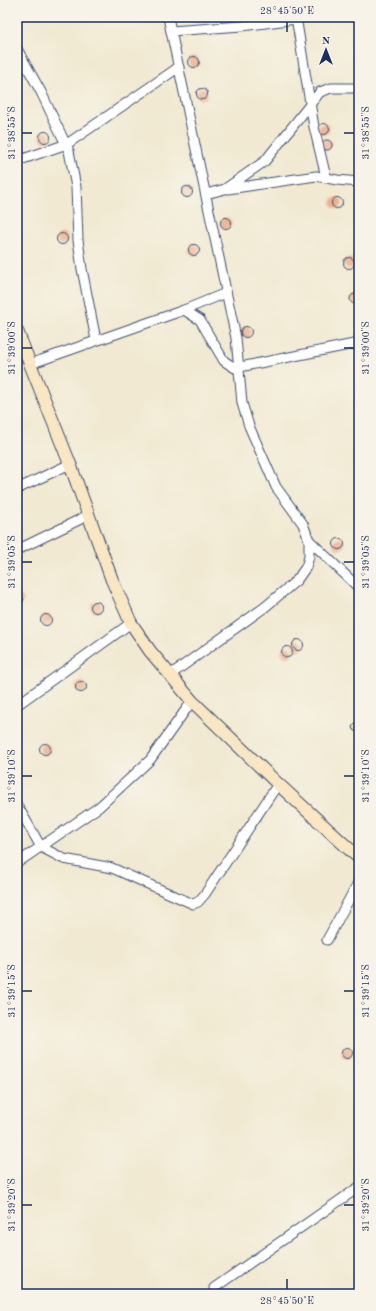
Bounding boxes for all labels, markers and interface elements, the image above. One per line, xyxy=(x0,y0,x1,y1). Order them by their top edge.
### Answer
text: 28°45'50"E xyxy=(260,6,314,16)
north arrow xyxy=(306,30,346,70)
text: N xyxy=(322,36,331,47)
text: 31°38'55"S xyxy=(7,106,17,160)
text: 31°38'55"S xyxy=(361,106,371,160)
text: 31°39'00"S xyxy=(7,321,17,375)
text: 31°39'00"S xyxy=(361,321,371,375)
text: 31°39'05"S xyxy=(7,535,17,589)
text: 31°39'05"S xyxy=(361,535,371,589)
text: 31°39'10"S xyxy=(7,749,17,803)
text: 31°39'10"S xyxy=(361,749,371,803)
text: 31°39'15"S xyxy=(7,964,17,1018)
text: 31°39'15"S xyxy=(361,964,371,1018)
text: 31°39'20"S xyxy=(7,1178,17,1232)
text: 31°39'20"S xyxy=(361,1178,371,1232)
text: 28°45'50"E xyxy=(260,1296,314,1306)

